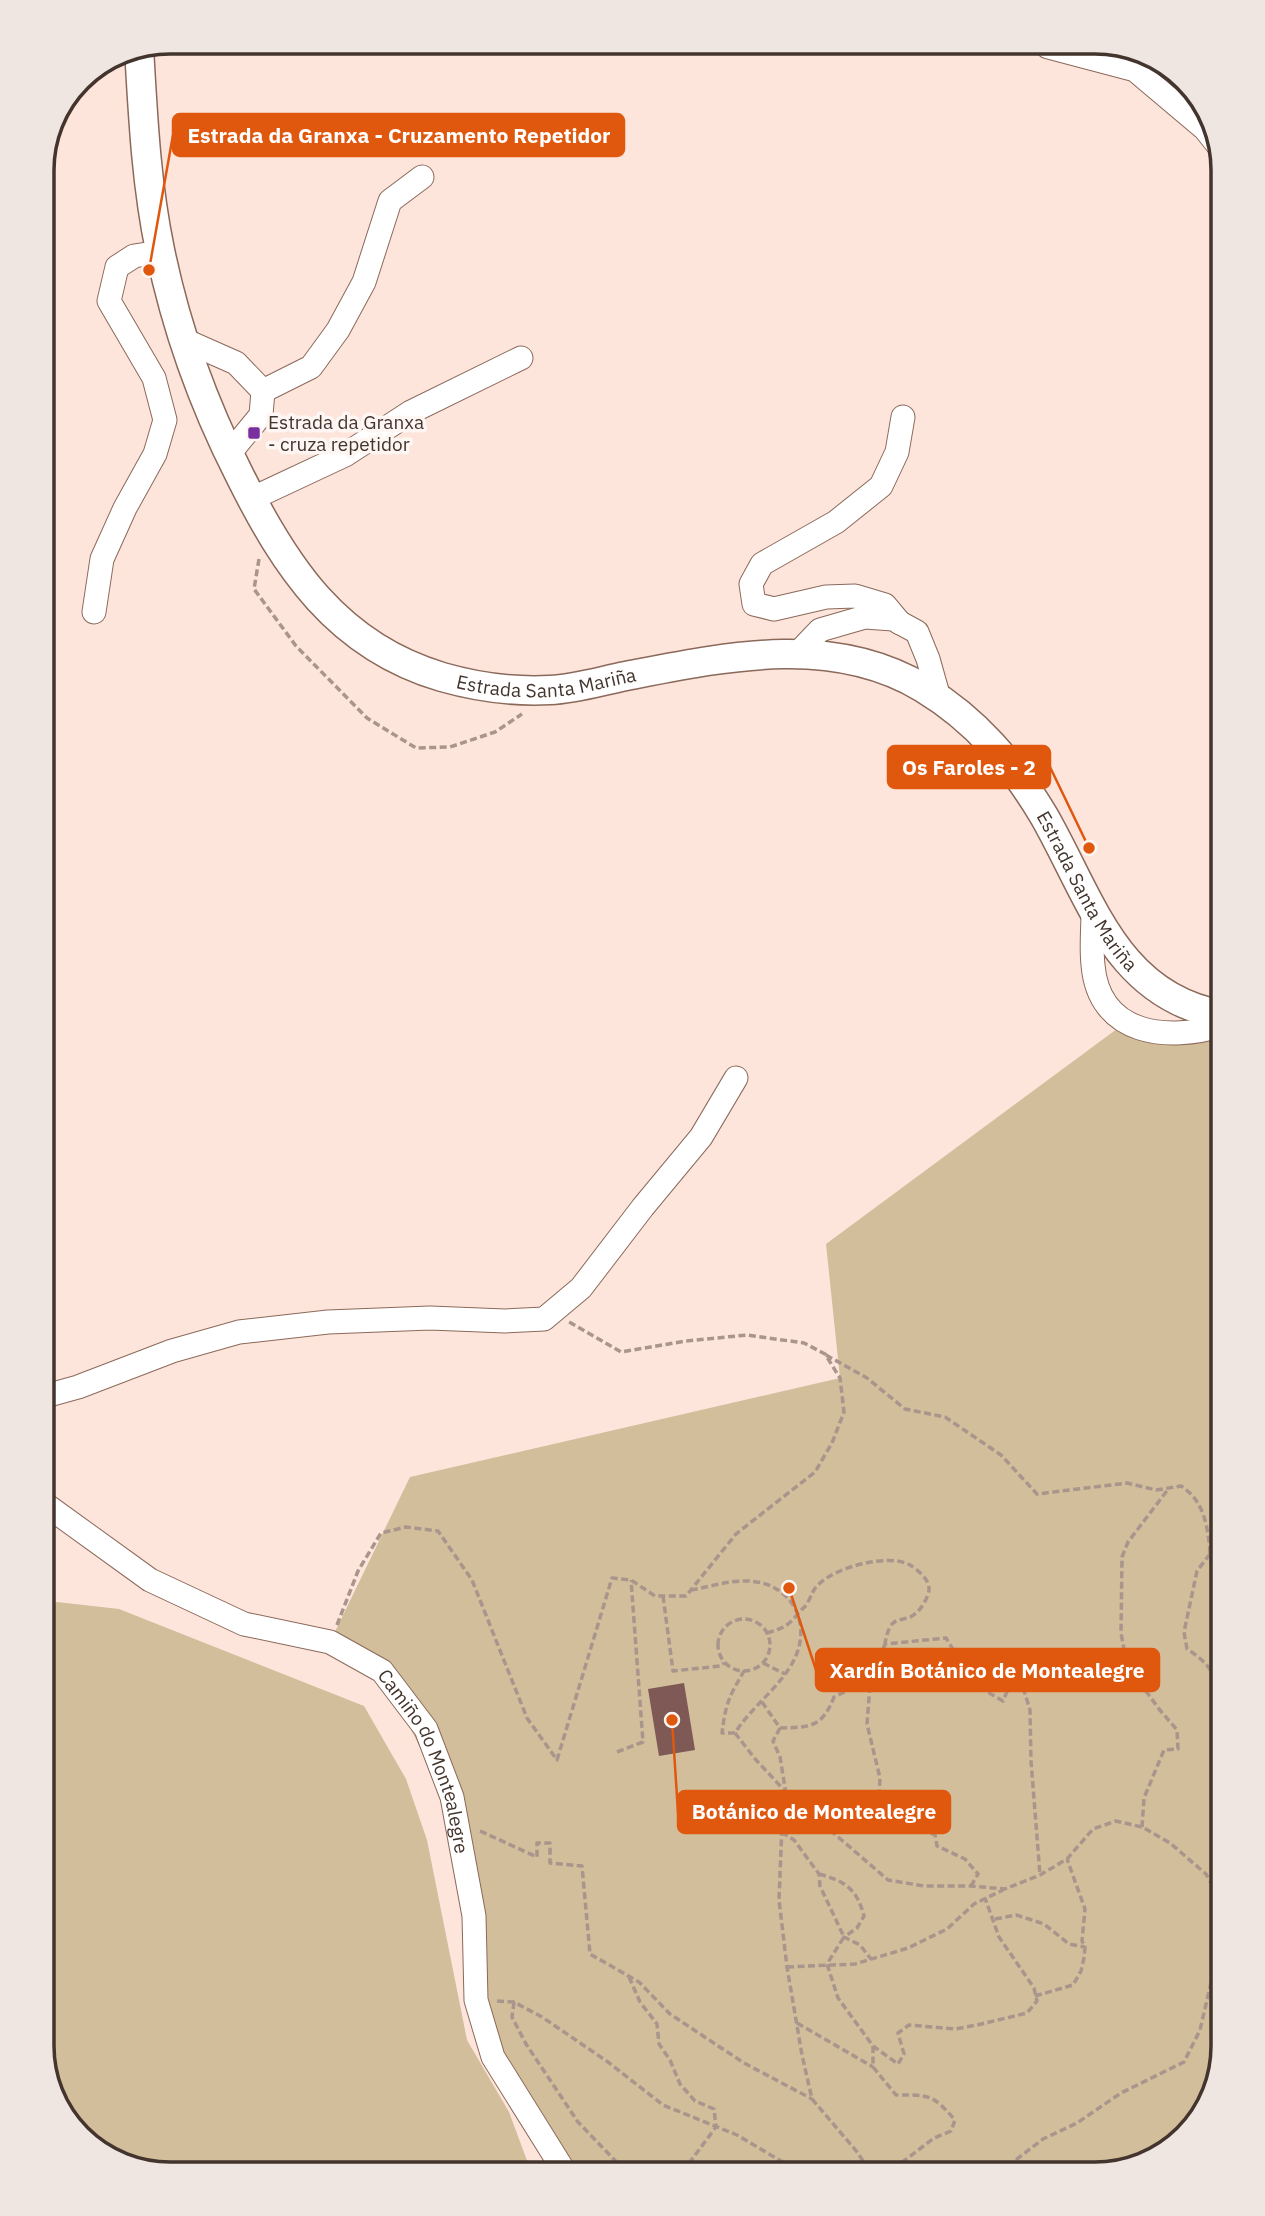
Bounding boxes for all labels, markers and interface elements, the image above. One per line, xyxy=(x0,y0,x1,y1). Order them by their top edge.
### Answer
callout: Estrada da Granxa - Cruzamento Repetidor xyxy=(173,114,624,156)
text: Estrada da Granxa - Cruzamento Repetidor xyxy=(187,121,611,149)
place label: Estrada da Granxa - cruza repetidor xyxy=(268,410,424,456)
marker: Estrada da Granxa - cruza repetidor xyxy=(246,425,262,441)
street label: Estrada Santa Mariña xyxy=(454,662,638,702)
callout: Os Faroles - 2 xyxy=(888,746,1050,788)
text: Os Faroles - 2 xyxy=(902,753,1036,781)
street label: Estrada Santa Mariña xyxy=(1032,807,1143,976)
callout: Xardín Botánico de Montealegre xyxy=(816,1649,1159,1691)
text: Xardín Botánico de Montealegre xyxy=(829,1656,1145,1684)
street label: Camiño do Montealegre xyxy=(373,1664,474,1855)
callout: Botánico de Montealegre xyxy=(678,1791,950,1833)
text: Botánico de Montealegre xyxy=(692,1797,936,1825)

